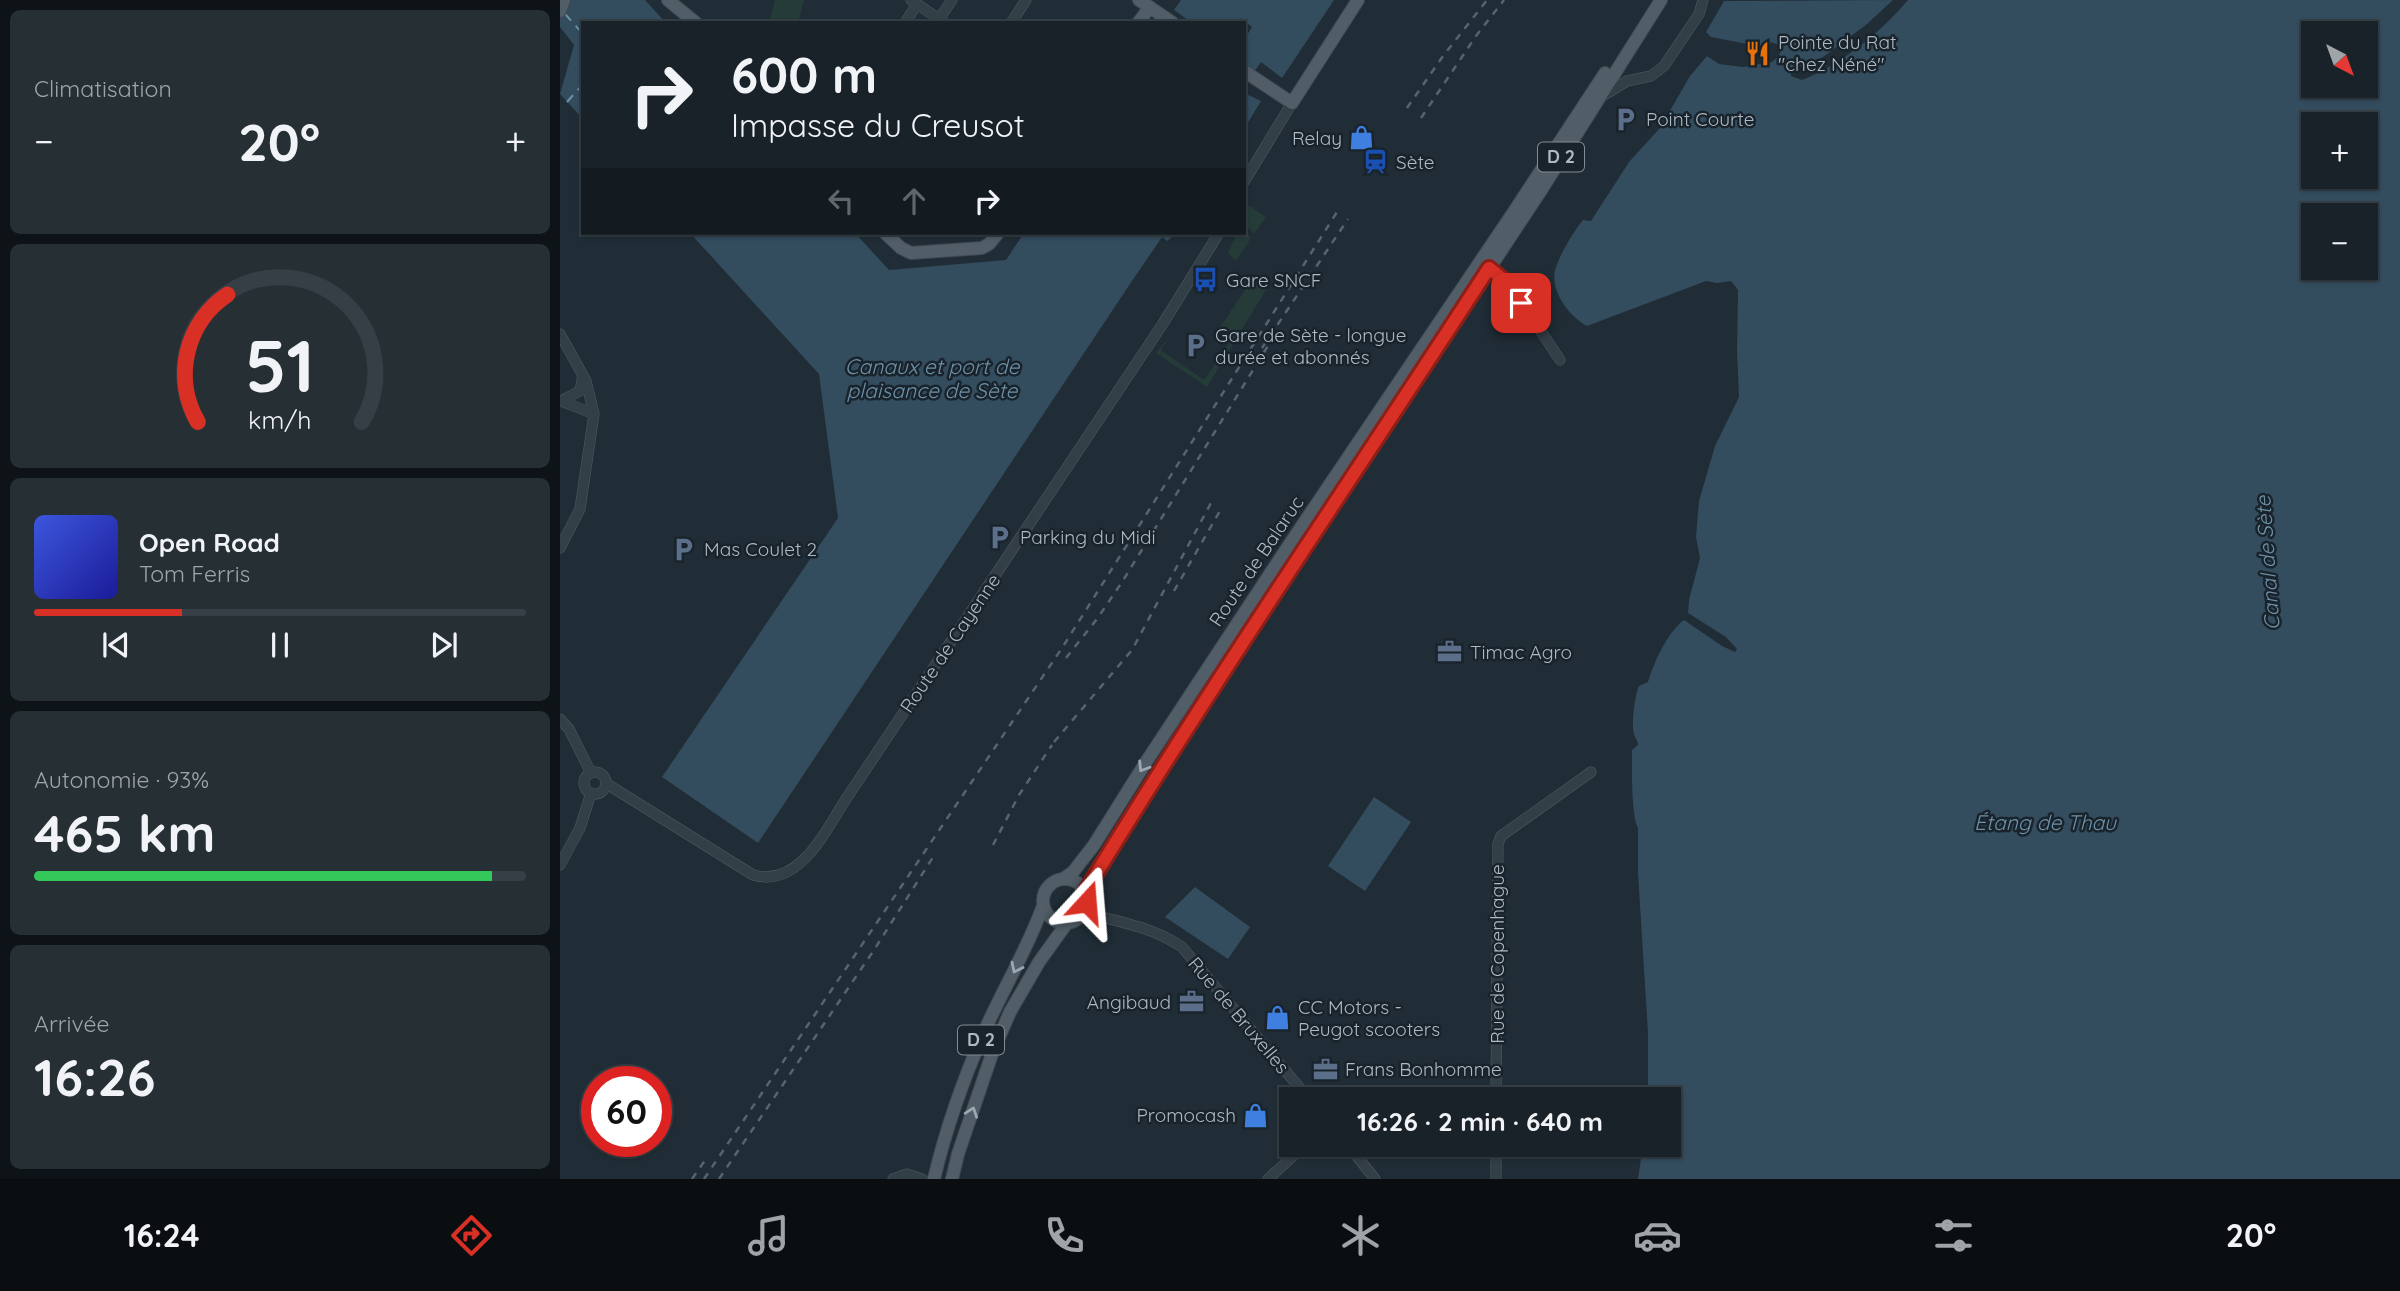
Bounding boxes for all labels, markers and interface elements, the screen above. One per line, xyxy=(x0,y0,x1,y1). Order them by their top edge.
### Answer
north arrow xyxy=(2301,21,2378,98)
map controls xyxy=(2301,21,2378,280)
place label: Pointe du Rat "chez Néné" xyxy=(1778,30,1897,76)
restaurant icon: Pointe du Rat "chez Néné" xyxy=(1744,39,1772,67)
text: 600 m xyxy=(731,44,877,105)
icon: right xyxy=(616,49,707,140)
text: Climatisation xyxy=(34,74,172,103)
text: Impasse du Creusot xyxy=(731,105,1025,145)
parking icon: Point Courte xyxy=(1612,105,1640,133)
place label: Point Courte xyxy=(1646,107,1754,131)
text: 20° xyxy=(238,109,320,174)
button: + xyxy=(2301,112,2378,189)
text: − xyxy=(34,117,54,165)
text: + xyxy=(505,117,526,165)
shop icon: Relay xyxy=(1348,124,1376,152)
place label: Relay xyxy=(1292,126,1342,150)
road number: D 2 xyxy=(1538,142,1584,172)
station icon: Sète xyxy=(1362,148,1390,176)
place label: Sète xyxy=(1396,150,1435,174)
icon: left xyxy=(822,182,860,220)
icon: ahead xyxy=(895,182,933,220)
icon: right xyxy=(968,182,1006,220)
button: − xyxy=(2301,203,2378,280)
bus stop icon: Gare SNCF xyxy=(1192,266,1220,294)
place label: Gare SNCF xyxy=(1226,268,1321,292)
pin xyxy=(1491,273,1551,333)
icon: arrive xyxy=(1502,284,1540,322)
text: 51 xyxy=(245,319,315,410)
place label: Gare de Sète - longue durée et abonnés xyxy=(1215,323,1406,369)
parking icon: Gare de Sète - longue durée et abonnés xyxy=(1181,332,1209,360)
water label: Canaux et port de plaisance de Sète xyxy=(845,353,1020,403)
text: km/h xyxy=(248,403,312,434)
street label: Route de Balaruc xyxy=(1203,491,1309,631)
water label: Canal de Sète xyxy=(2249,494,2285,631)
parking icon: Parking du Midi xyxy=(986,523,1014,551)
place label: Parking du Midi xyxy=(1020,525,1156,549)
text: Open Road xyxy=(139,526,280,559)
parking icon: Mas Coulet 2 xyxy=(670,535,698,563)
place label: Mas Coulet 2 xyxy=(704,537,817,561)
text: Tom Ferris xyxy=(139,559,250,588)
street label: Route de Cayenne xyxy=(895,569,1005,717)
icon: previous xyxy=(97,626,135,664)
icon: pause xyxy=(261,626,299,664)
icon: next xyxy=(425,626,463,664)
office icon: Timac Agro xyxy=(1436,638,1464,666)
place label: Timac Agro xyxy=(1470,640,1572,664)
one-way arrow xyxy=(1138,760,1151,773)
text: Autonomie · 93% xyxy=(34,765,209,794)
text: 465 km xyxy=(34,800,215,865)
water label: Étang de Thau xyxy=(1974,809,2117,835)
street label: Rue de Copenhague xyxy=(1485,864,1509,1044)
position arrow xyxy=(1050,865,1124,939)
street label: Rue de Bruxelles xyxy=(1183,952,1295,1078)
one-way arrow xyxy=(1010,961,1024,973)
office icon: Angibaud xyxy=(1177,988,1205,1016)
place label: Angibaud xyxy=(1087,990,1171,1014)
place label: CC Motors - Peugot scooters xyxy=(1298,995,1440,1041)
shop icon: CC Motors - Peugot scooters xyxy=(1264,1004,1292,1032)
text: Arrivée xyxy=(34,1009,110,1038)
road number: D 2 xyxy=(958,1026,1004,1055)
text: 16:26 xyxy=(34,1044,156,1109)
office icon: Frans Bonhomme xyxy=(1311,1055,1339,1083)
place label: Frans Bonhomme xyxy=(1345,1057,1502,1081)
speed limit sign: 60 xyxy=(581,1066,672,1157)
shop icon: Promocash xyxy=(1242,1101,1270,1129)
place label: Promocash xyxy=(1136,1103,1236,1127)
text: 16:26 · 2 min · 640 m xyxy=(1357,1105,1603,1138)
one-way arrow xyxy=(964,1106,978,1119)
icon: directions xyxy=(447,1211,496,1260)
icon: music xyxy=(744,1211,793,1260)
icon: phone xyxy=(1040,1211,1089,1260)
icon: climate xyxy=(1336,1211,1385,1260)
icon: car xyxy=(1633,1211,1682,1260)
icon: filters xyxy=(1929,1211,1978,1260)
text: 16:24 xyxy=(124,1215,200,1255)
text: 20° xyxy=(2226,1215,2276,1255)

